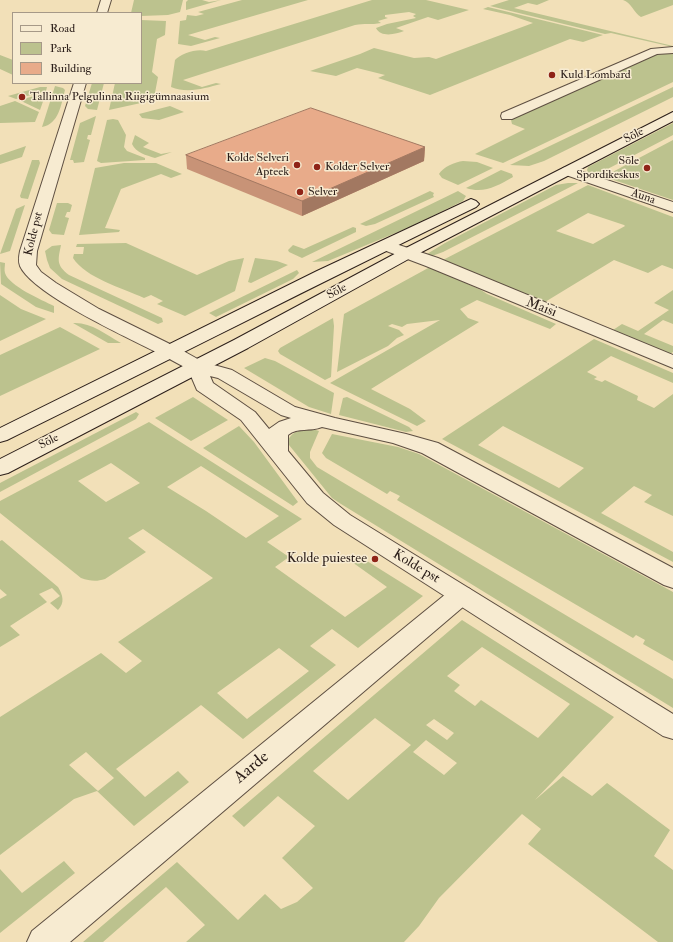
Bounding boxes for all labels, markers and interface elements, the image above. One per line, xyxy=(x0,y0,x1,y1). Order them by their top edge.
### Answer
legend xyxy=(12,12,142,84)
text: Road xyxy=(50,21,75,36)
text: Park xyxy=(50,41,72,56)
text: Building xyxy=(50,61,91,76)
place label: Kuld Lombard xyxy=(560,68,631,82)
marker: Kuld Lombard xyxy=(547,70,557,80)
place label: Tallinna Pelgulinna Riigigümnaasium xyxy=(30,90,209,104)
marker: Tallinna Pelgulinna Riigigümnaasium xyxy=(17,92,27,102)
street label: Sõle xyxy=(622,125,646,147)
place label: Kolde Selveri Apteek xyxy=(226,151,289,179)
place label: Sõle Spordikeskus xyxy=(576,154,639,182)
marker: Kolde Selveri Apteek xyxy=(292,160,302,170)
place label: Kolder Selver xyxy=(325,160,389,174)
marker: Kolder Selver xyxy=(312,162,322,172)
marker: Sõle Spordikeskus xyxy=(642,163,652,173)
place label: Selver xyxy=(308,185,337,199)
street label: Auna xyxy=(629,186,657,208)
marker: Selver xyxy=(295,187,305,197)
street label: Kolde pst xyxy=(22,211,46,257)
street label: Sõle xyxy=(325,281,349,303)
street label: Maisi xyxy=(523,295,559,321)
street label: Sõle xyxy=(37,431,61,453)
street label: Kolde pst xyxy=(389,546,443,588)
place label: Kolde puiestee xyxy=(287,551,367,567)
marker: Kolde puiestee xyxy=(370,554,380,564)
street label: Aarde xyxy=(230,747,274,789)

